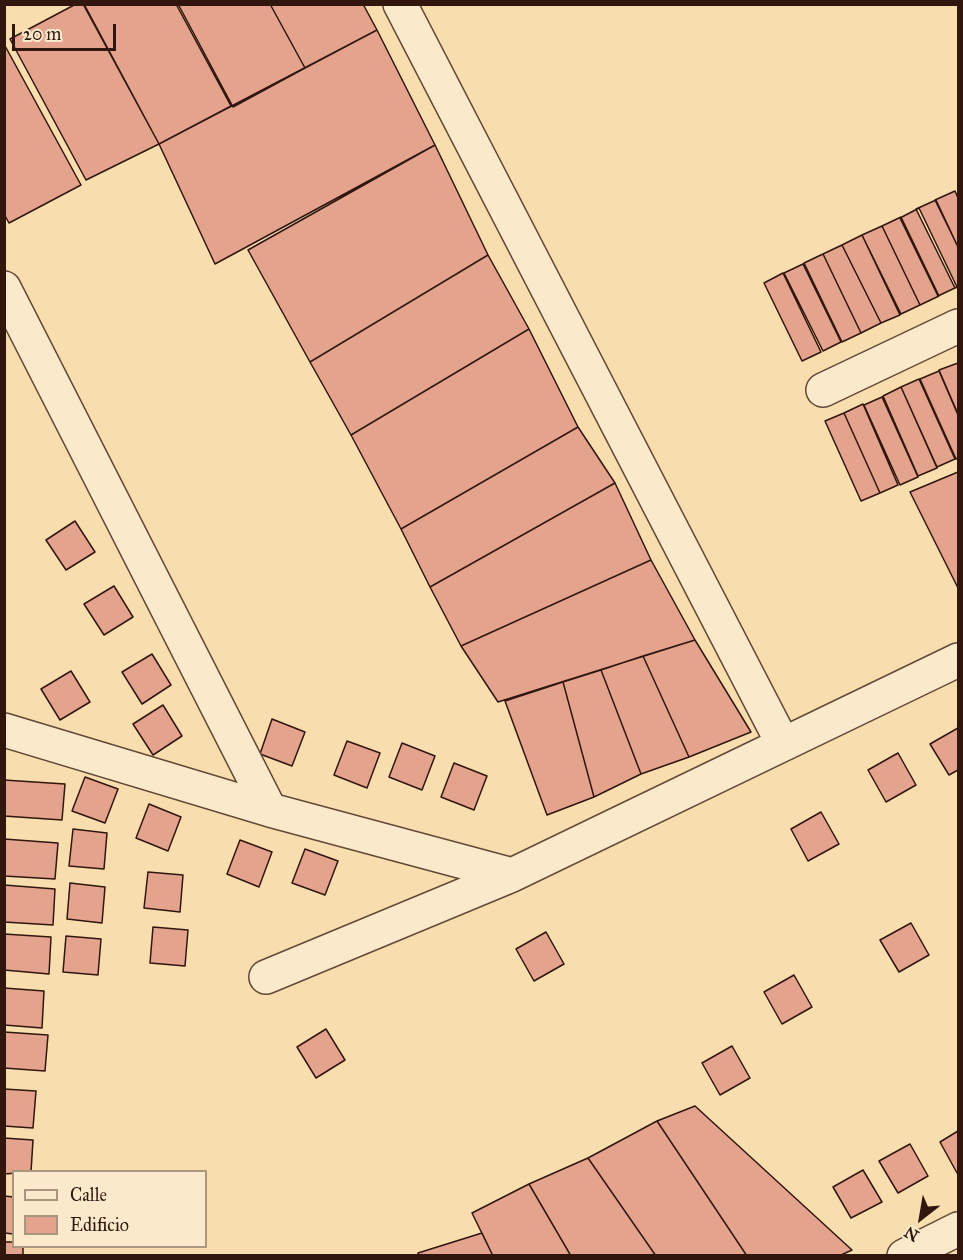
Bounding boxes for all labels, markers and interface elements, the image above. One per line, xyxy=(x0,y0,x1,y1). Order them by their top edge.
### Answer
scale bar xyxy=(15,12,118,50)
text: 20 m xyxy=(23,23,61,45)
legend xyxy=(12,1170,207,1248)
text: Calle xyxy=(70,1184,107,1206)
north arrow xyxy=(891,1188,951,1248)
text: Edificio xyxy=(70,1214,129,1236)
text: N xyxy=(901,1222,922,1246)

